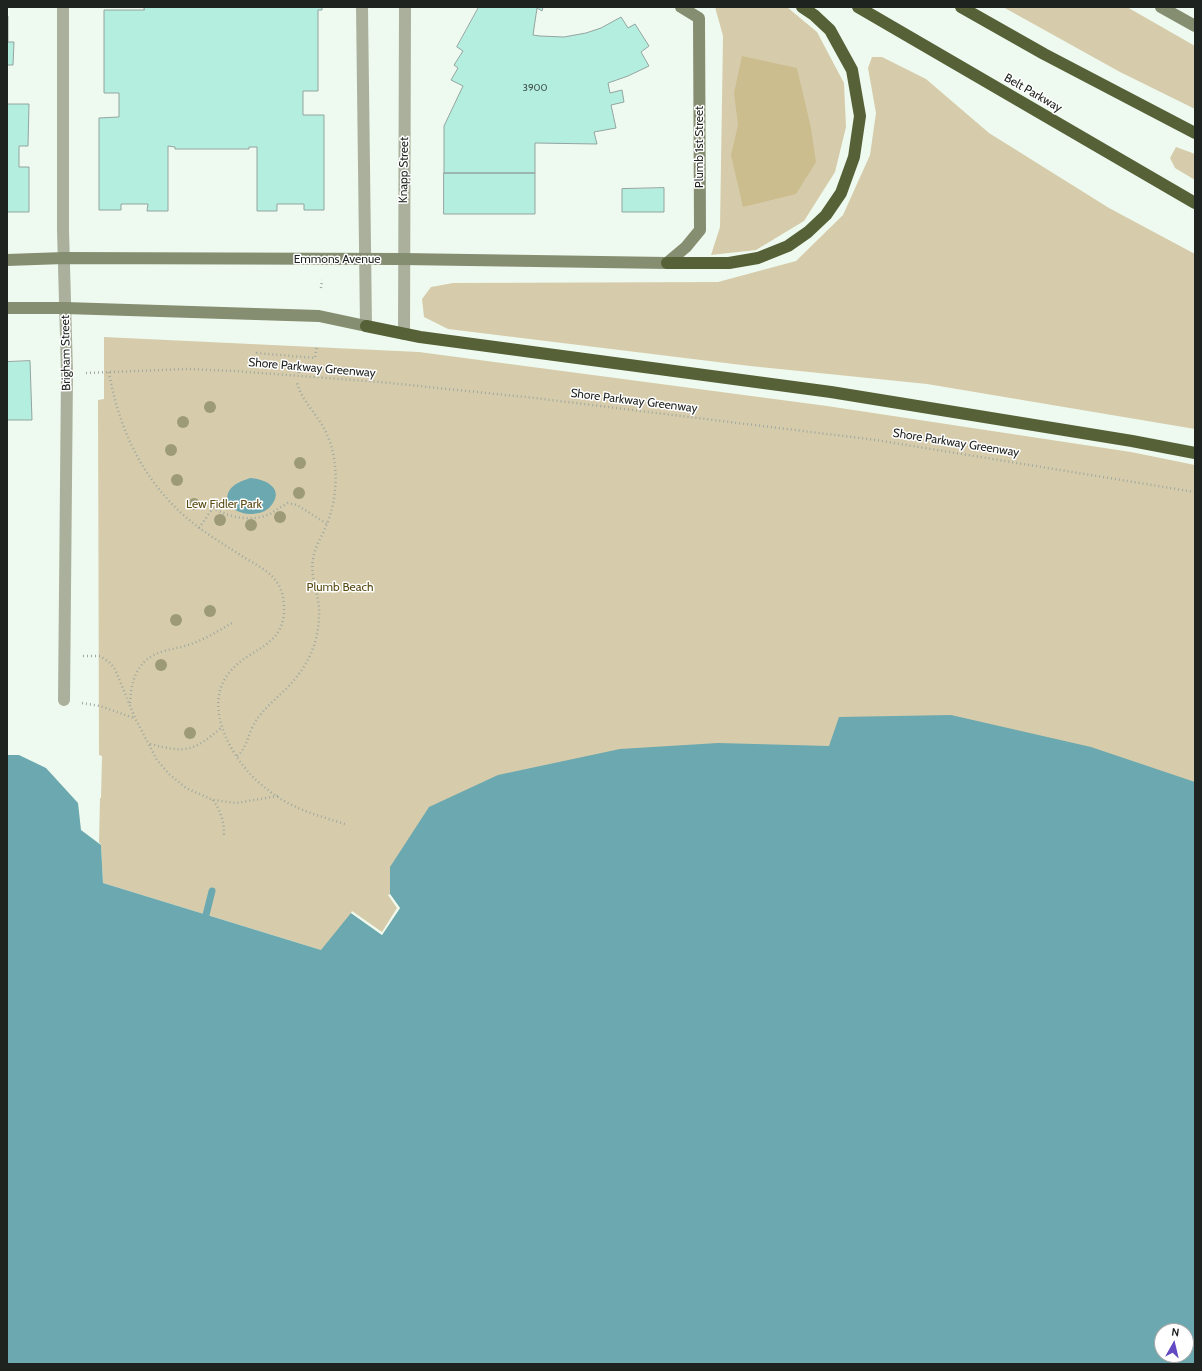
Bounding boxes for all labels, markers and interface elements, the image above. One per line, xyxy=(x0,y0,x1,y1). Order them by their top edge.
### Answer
street label: Belt Parkway xyxy=(1001,71,1065,115)
house number: 3900 xyxy=(522,82,548,94)
street label: Plumb 1st Street xyxy=(692,106,706,188)
street label: Knapp Street xyxy=(396,137,412,203)
street label: Emmons Avenue xyxy=(294,252,380,266)
street label: Brigham Street xyxy=(58,315,74,391)
street label: Shore Parkway Greenway xyxy=(248,355,376,381)
street label: Shore Parkway Greenway xyxy=(570,386,698,416)
street label: Shore Parkway Greenway xyxy=(892,426,1020,460)
park label: Lew Fidler Park xyxy=(186,497,262,511)
park label: Plumb Beach xyxy=(307,580,373,594)
north arrow xyxy=(1154,1323,1194,1363)
text: N xyxy=(1171,1325,1180,1340)

